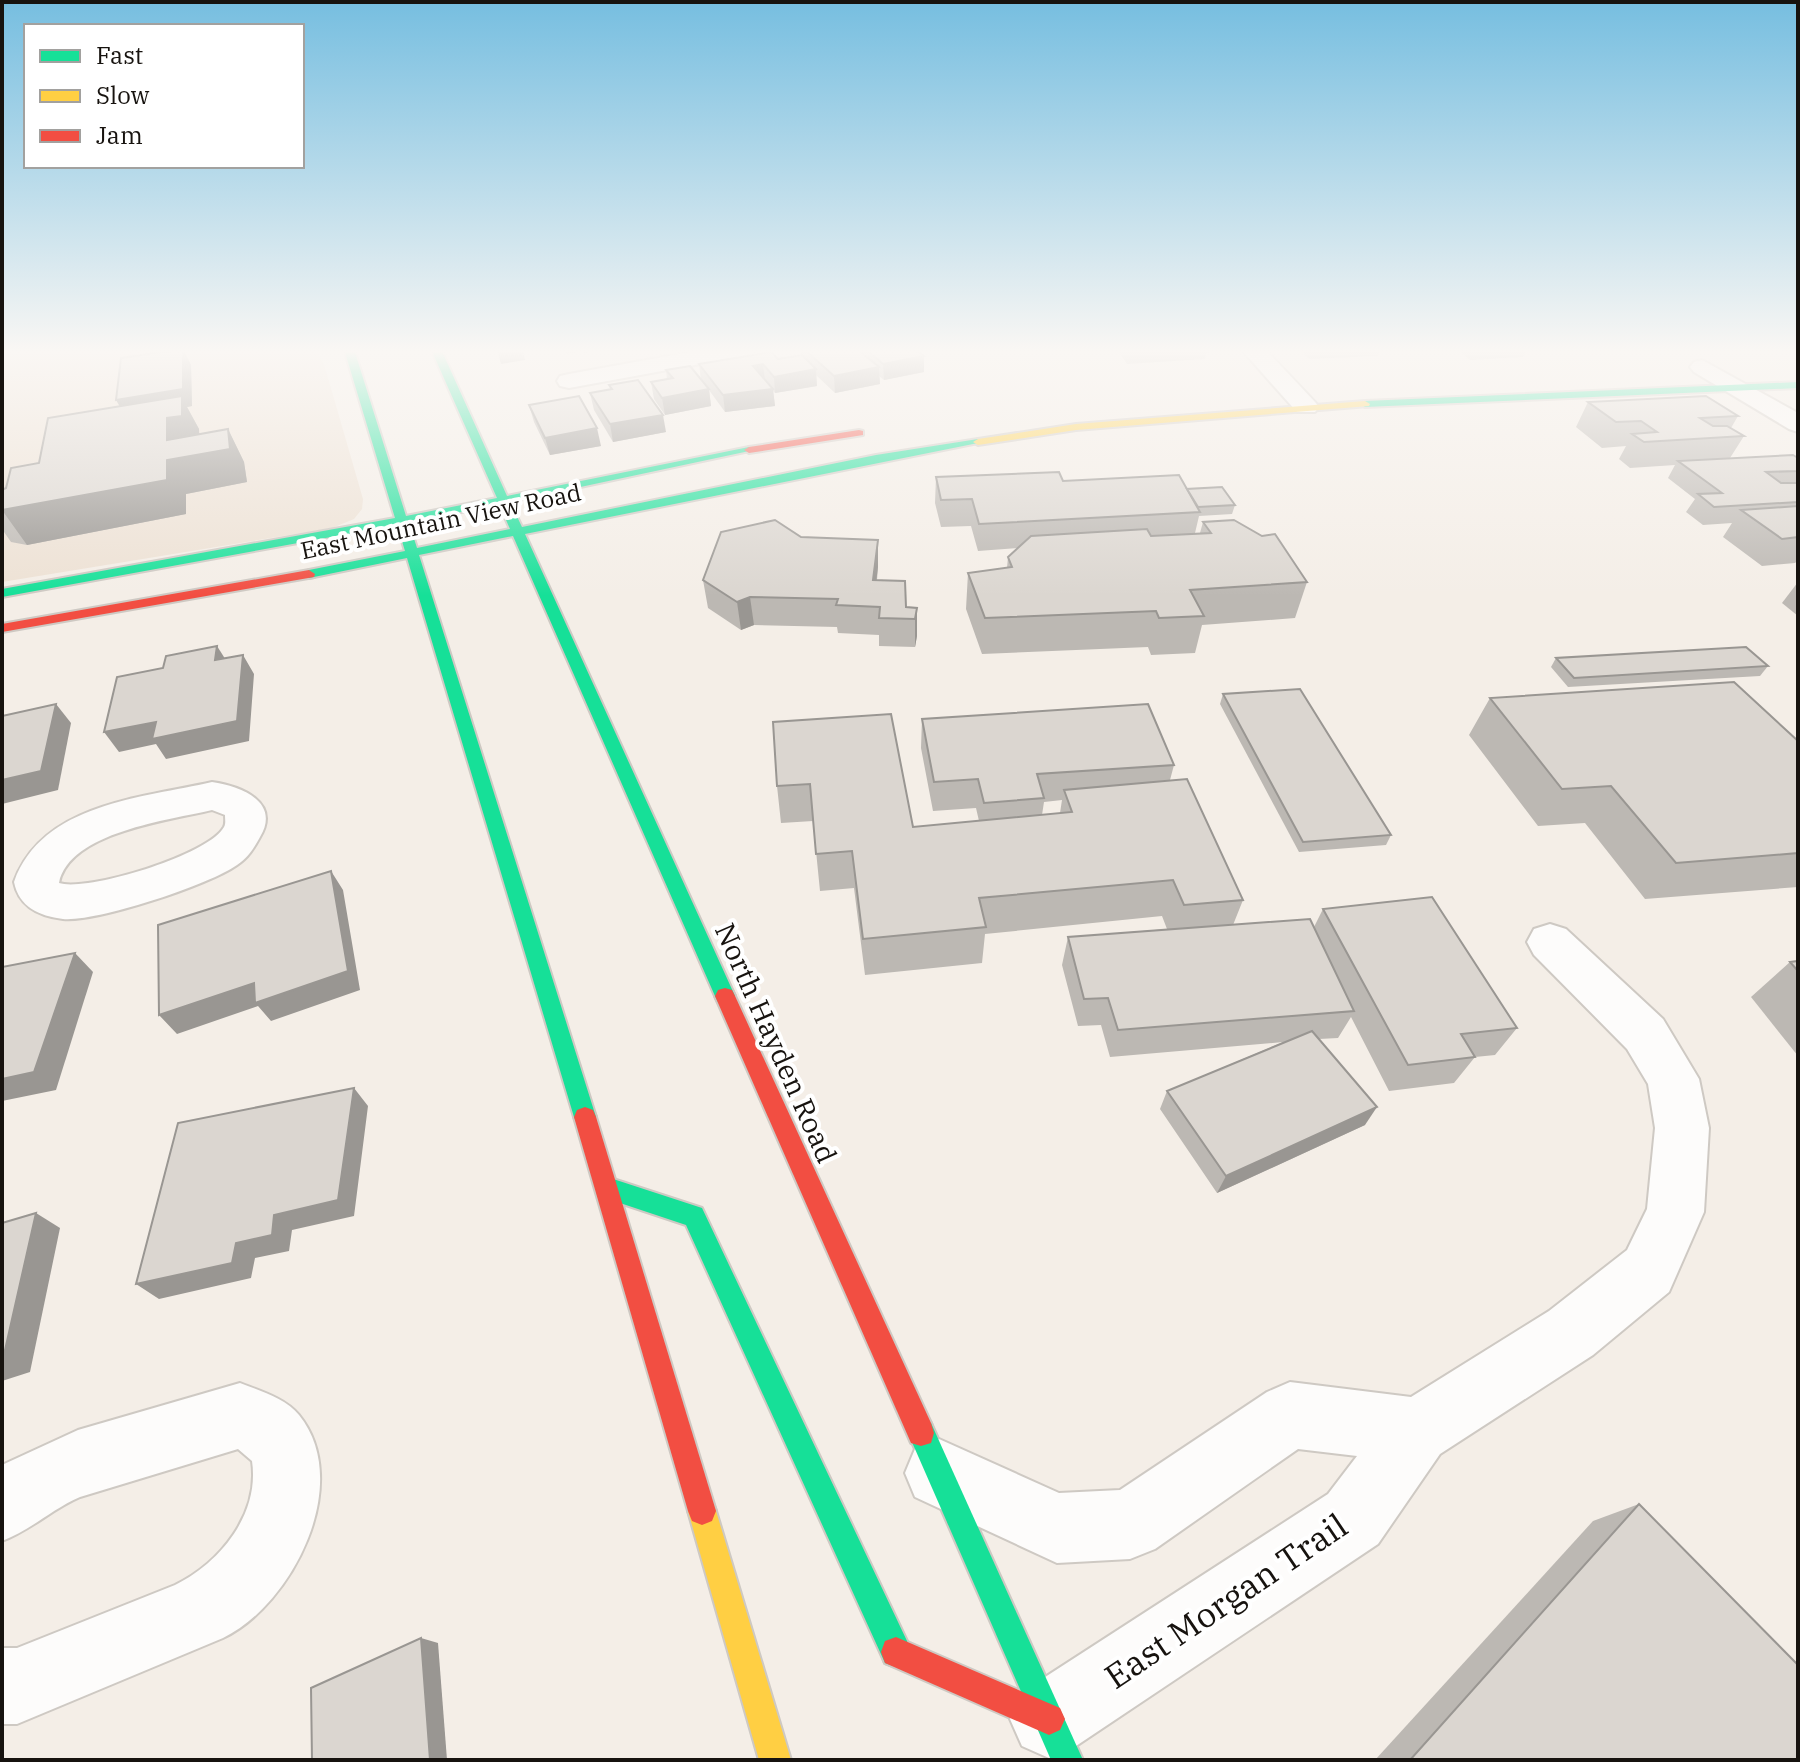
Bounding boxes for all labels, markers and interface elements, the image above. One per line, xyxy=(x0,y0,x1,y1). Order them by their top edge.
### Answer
legend xyxy=(24,24,304,168)
text: Fast xyxy=(96,39,143,71)
text: Slow xyxy=(96,79,150,111)
text: Jam xyxy=(96,119,143,151)
street label: East Mountain View Road xyxy=(298,476,584,566)
street label: North Hayden Road xyxy=(707,917,846,1169)
street label: East Morgan Trail xyxy=(1096,1503,1355,1698)

